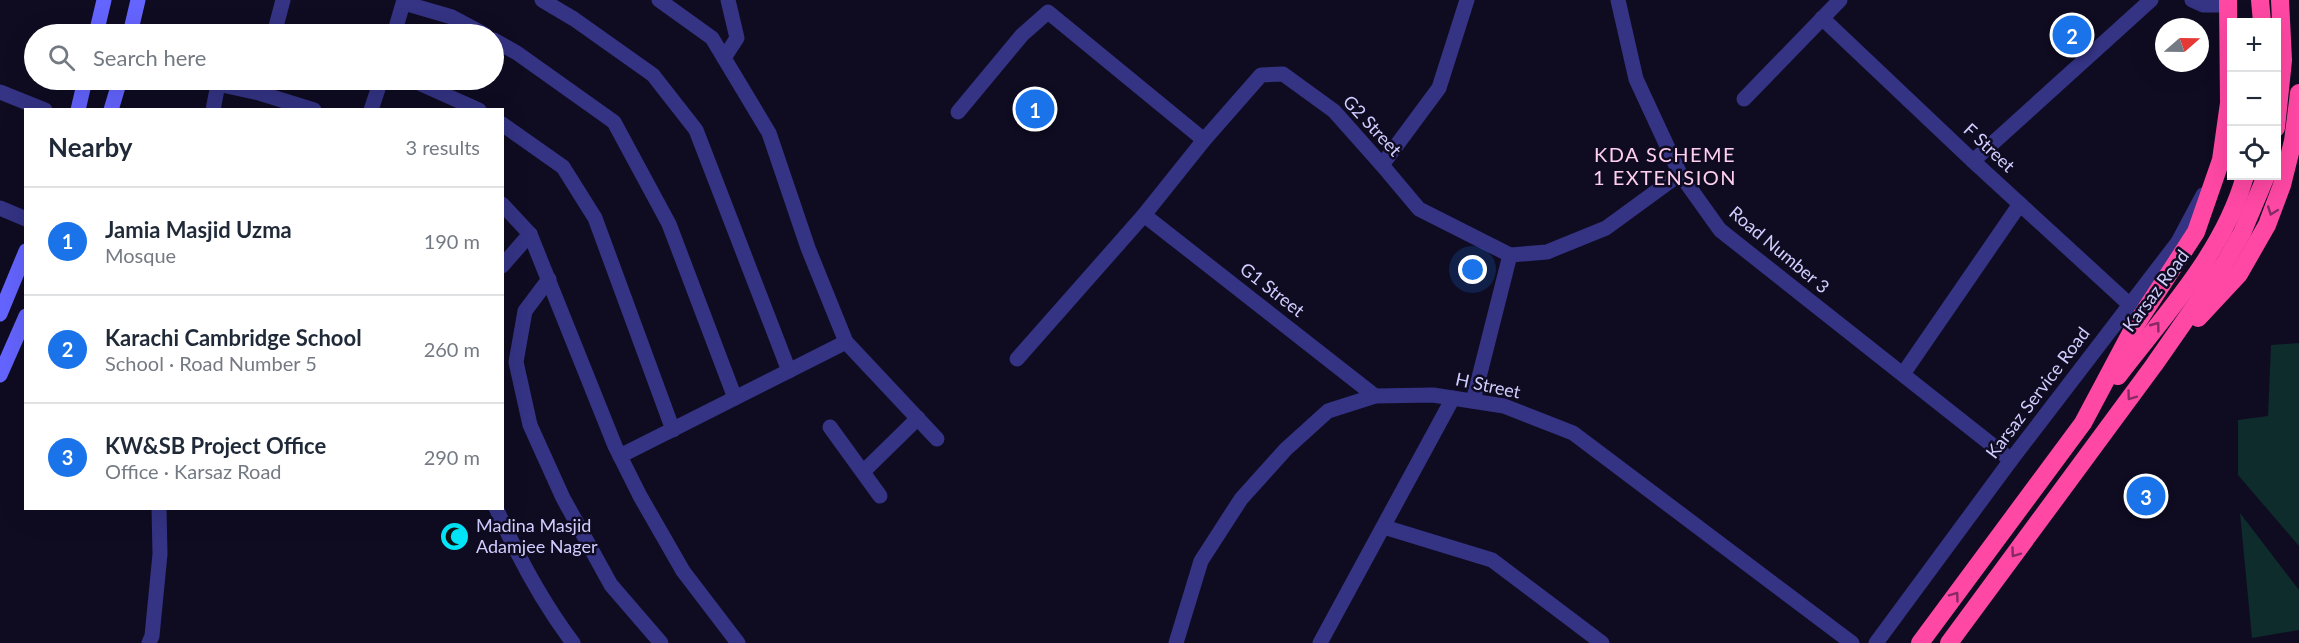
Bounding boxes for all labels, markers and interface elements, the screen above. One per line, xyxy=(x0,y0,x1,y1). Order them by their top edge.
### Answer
pin: 2 xyxy=(2052,12,2092,57)
north arrow xyxy=(2155,18,2209,72)
map controls xyxy=(2227,18,2281,180)
button: + xyxy=(2227,18,2281,72)
search box xyxy=(24,24,504,90)
icon: search xyxy=(45,41,78,74)
text: Search here xyxy=(93,44,206,71)
button: − xyxy=(2227,72,2281,126)
pin: 1 xyxy=(1016,86,1054,132)
street label: G2 Street xyxy=(1339,90,1407,161)
street label: F Street xyxy=(1960,118,2020,177)
button: locate xyxy=(2227,126,2281,180)
text: Nearby xyxy=(48,131,133,163)
text: 3 results xyxy=(405,135,480,159)
district label: KDA SCHEME 1 EXTENSION xyxy=(1593,142,1737,189)
street label: Road Number 3 xyxy=(1725,201,1834,297)
one-way arrow xyxy=(2267,205,2280,216)
text: Jamia Masjid Uzma xyxy=(105,216,292,243)
text: 1 xyxy=(62,229,73,253)
text: 190 m xyxy=(424,229,480,253)
text: Mosque xyxy=(105,243,176,267)
street label: Karsaz Road xyxy=(2117,245,2193,336)
your location xyxy=(1458,255,1487,284)
street label: G1 Street xyxy=(1236,257,1310,321)
street label: Karsaz Service Road xyxy=(1981,322,2094,462)
one-way arrow xyxy=(2149,322,2160,333)
text: Karachi Cambridge School xyxy=(105,324,362,351)
text: 2 xyxy=(62,337,73,361)
text: 260 m xyxy=(424,337,480,361)
text: School · Road Number 5 xyxy=(105,351,317,375)
street label: H Street xyxy=(1454,367,1523,403)
one-way arrow xyxy=(2127,390,2138,401)
text: KW&SB Project Office xyxy=(105,432,326,459)
text: 3 xyxy=(62,445,73,469)
text: 290 m xyxy=(424,445,480,469)
text: Office · Karsaz Road xyxy=(105,459,282,483)
pin: 3 xyxy=(2126,474,2166,518)
place label: Madina Masjid Adamjee Nager xyxy=(476,514,598,557)
mosque icon: Madina Masjid Adamjee Nager xyxy=(439,520,471,552)
one-way arrow xyxy=(2011,547,2022,558)
one-way arrow xyxy=(1948,592,1959,603)

